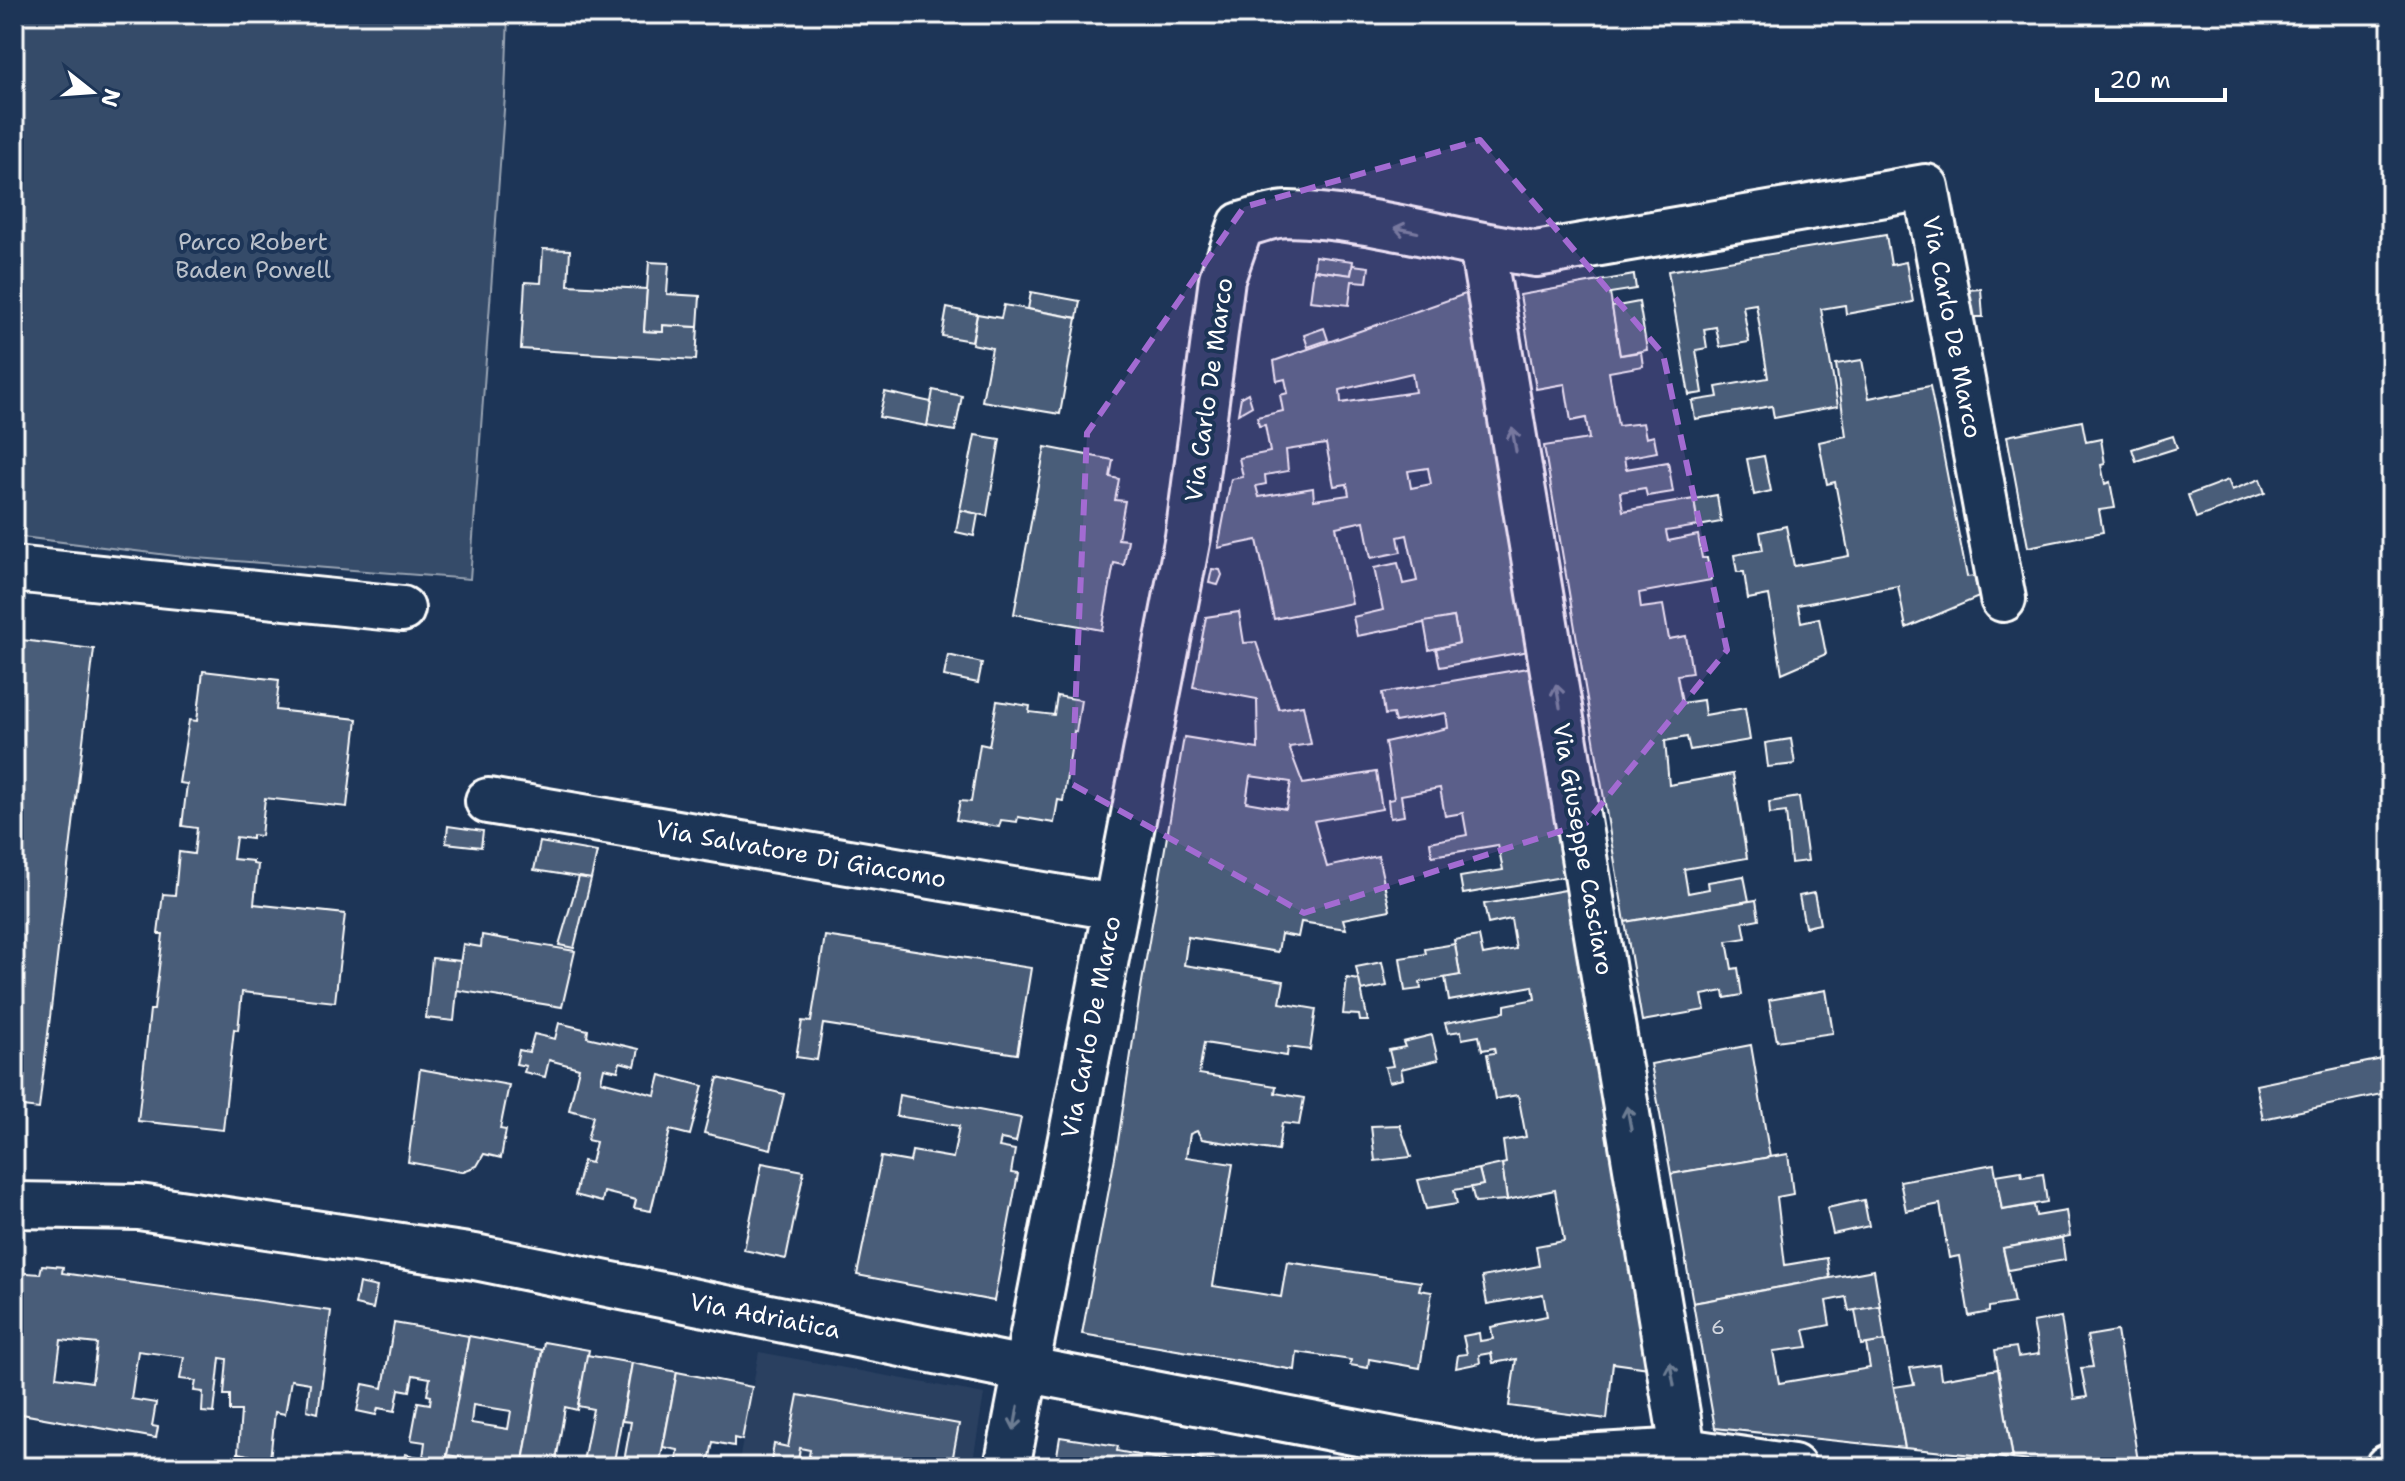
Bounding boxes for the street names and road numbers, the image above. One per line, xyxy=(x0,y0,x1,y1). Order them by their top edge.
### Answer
street label: Via Carlo De Marco xyxy=(1915,213,1989,441)
street label: Via Carlo De Marco xyxy=(1177,276,1241,504)
street label: Via Giuseppe Casciaro xyxy=(1545,720,1621,978)
street label: Via Salvatore Di Giacomo xyxy=(653,813,949,895)
street label: Via Carlo De Marco xyxy=(1054,913,1128,1141)
street label: Via Adriatica xyxy=(687,1286,843,1346)

